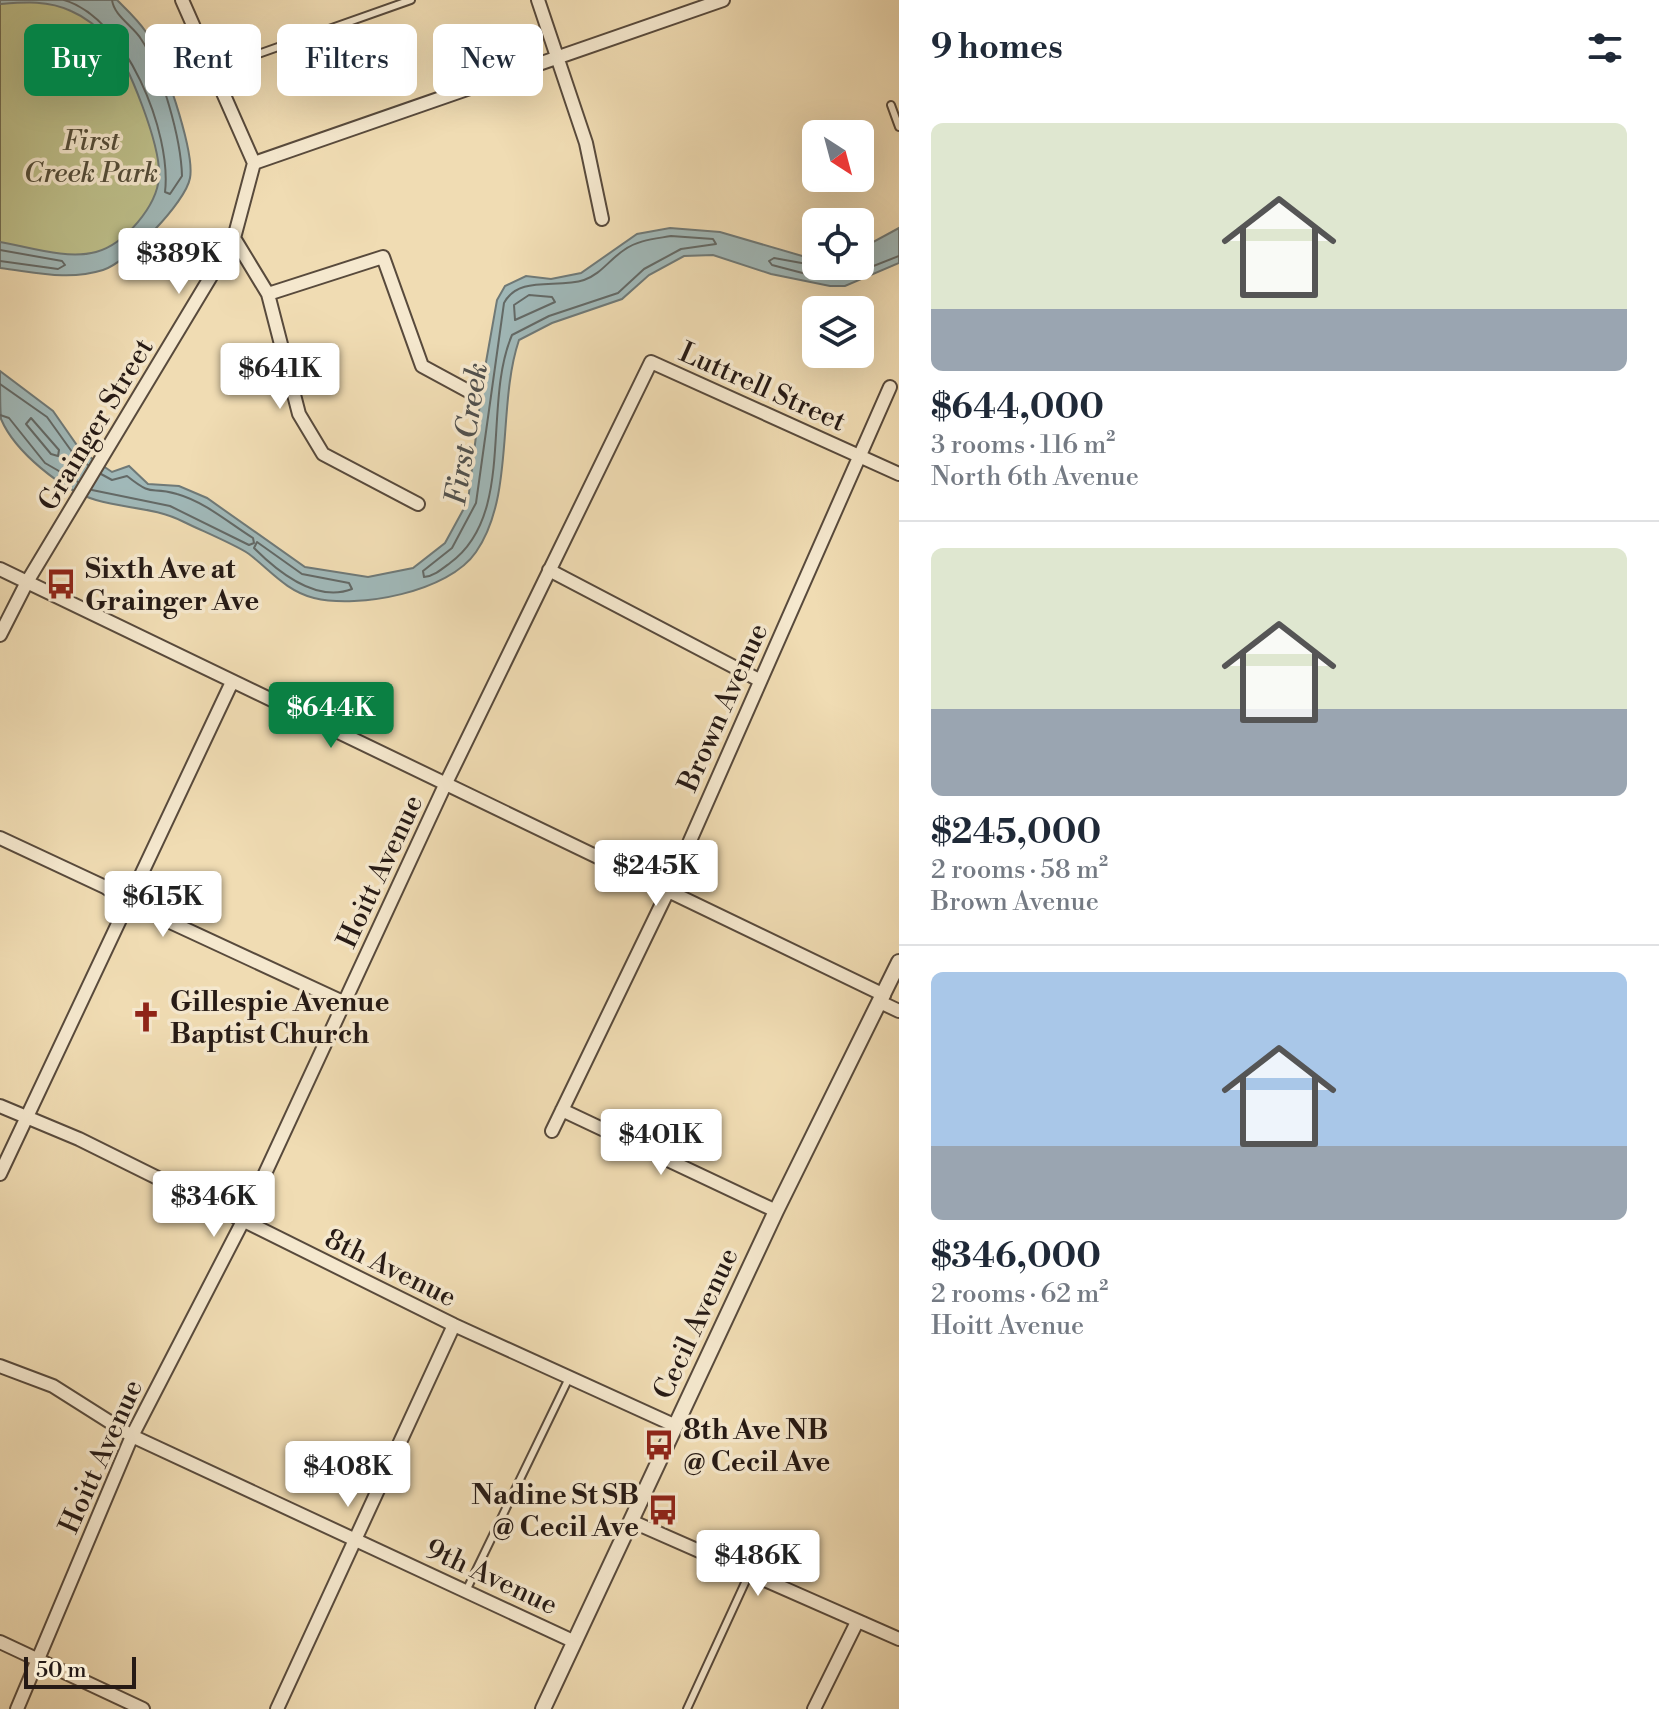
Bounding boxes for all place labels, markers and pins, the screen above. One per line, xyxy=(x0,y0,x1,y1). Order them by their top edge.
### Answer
pin: $389K xyxy=(123,228,235,296)
pin: $641K xyxy=(224,343,336,411)
place label: Sixth Ave at Grainger Ave xyxy=(85,552,259,619)
bus stop icon: Sixth Ave at Grainger Ave xyxy=(44,567,78,601)
pin: $644K xyxy=(275,682,387,750)
pin: $245K xyxy=(600,840,712,908)
pin: $615K xyxy=(107,871,219,939)
place label: Gillespie Avenue Baptist Church xyxy=(170,985,390,1052)
church icon: Gillespie Avenue Baptist Church xyxy=(129,1000,163,1034)
pin: $401K xyxy=(605,1109,717,1177)
pin: $346K xyxy=(158,1171,270,1239)
place label: 8th Ave NB @ Cecil Ave xyxy=(683,1413,830,1480)
bus stop icon: 8th Ave NB @ Cecil Ave xyxy=(642,1428,676,1462)
pin: $408K xyxy=(292,1441,404,1509)
place label: Nadine St SB @ Cecil Ave xyxy=(471,1478,639,1545)
bus stop icon: Nadine St SB @ Cecil Ave xyxy=(646,1493,680,1527)
pin: $486K xyxy=(702,1530,814,1598)

